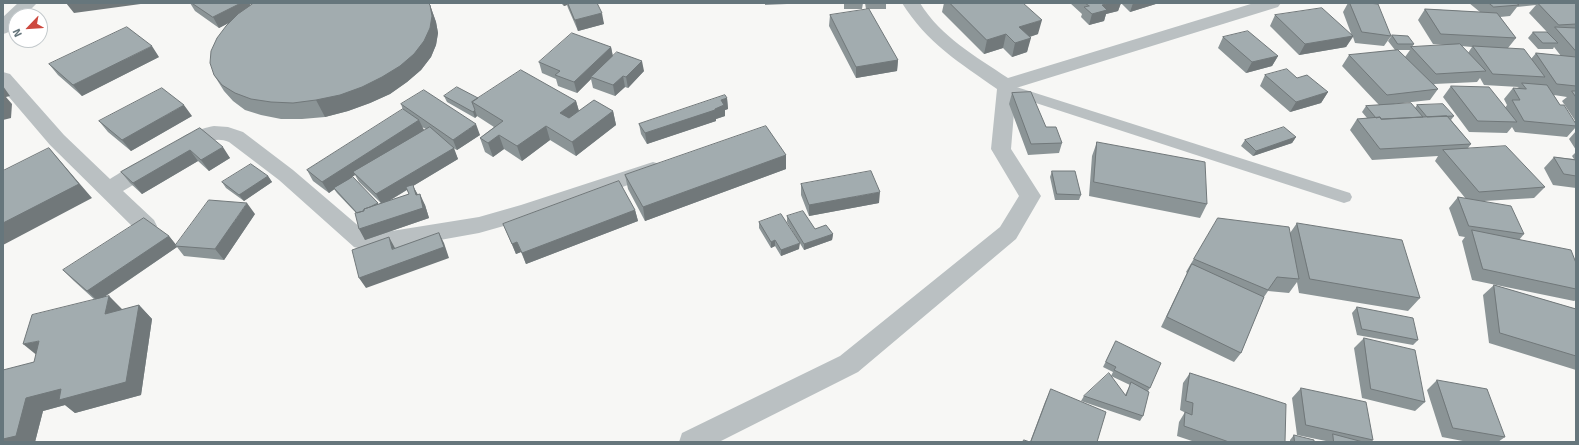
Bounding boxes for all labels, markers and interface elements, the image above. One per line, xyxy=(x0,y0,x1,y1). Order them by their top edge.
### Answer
north arrow xyxy=(8,8,48,48)
text: N xyxy=(10,27,25,39)

